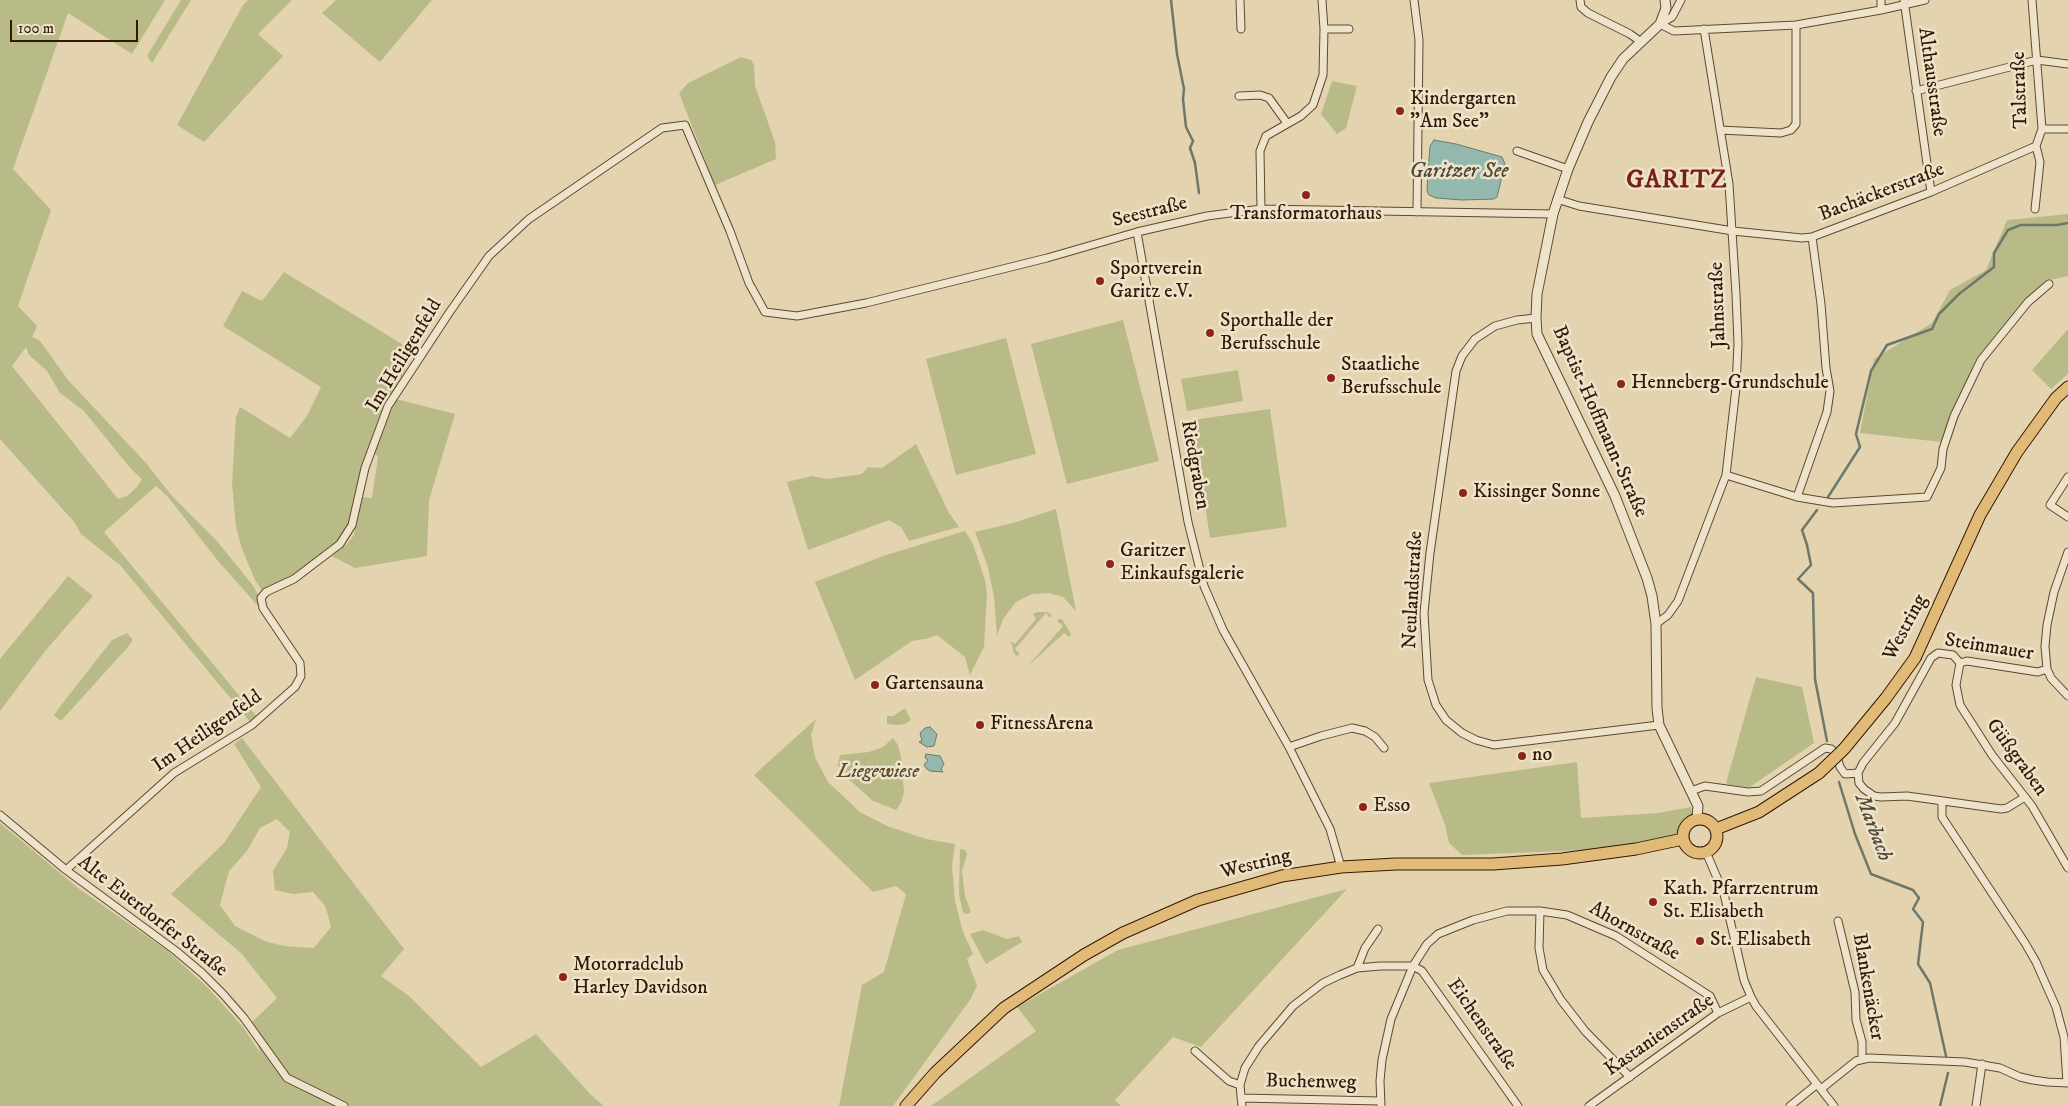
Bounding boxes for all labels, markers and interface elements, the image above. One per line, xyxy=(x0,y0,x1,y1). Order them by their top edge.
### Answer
scale bar xyxy=(12,10,140,42)
text: 100 m xyxy=(18,19,54,38)
street label: Althausstraße xyxy=(1911,26,1951,138)
street label: Talstraße xyxy=(2008,51,2034,129)
place label: Kindergarten "Am See" xyxy=(1410,88,1516,135)
marker: Kindergarten "Am See" xyxy=(1394,105,1406,117)
street label: Bachäckerstraße xyxy=(1816,158,1948,228)
water label: Garitzer See xyxy=(1410,160,1508,186)
district label: GARITZ xyxy=(1626,167,1728,197)
marker: Transformatorhaus xyxy=(1300,189,1312,201)
street label: Seestraße xyxy=(1110,192,1190,234)
place label: Transformatorhaus xyxy=(1230,203,1382,227)
place label: Sportverein Garitz e.V. xyxy=(1110,258,1202,305)
street label: Jahnstraße xyxy=(1705,261,1733,349)
marker: Sportverein Garitz e.V. xyxy=(1094,275,1106,287)
street label: Im Heiligenfeld xyxy=(362,295,448,417)
place label: Sporthalle der Berufsschule xyxy=(1220,310,1333,357)
street label: Baptist-Hoffmann-Straße xyxy=(1546,323,1652,521)
marker: Sporthalle der Berufsschule xyxy=(1204,327,1216,339)
place label: Staatliche Berufsschule xyxy=(1341,354,1442,401)
marker: Staatliche Berufsschule xyxy=(1325,372,1337,384)
place label: Henneberg-Grundschule xyxy=(1631,372,1829,396)
marker: Henneberg-Grundschule xyxy=(1615,378,1627,390)
street label: Riedgraben xyxy=(1174,418,1214,512)
place label: Kissinger Sonne xyxy=(1473,481,1600,505)
marker: Kissinger Sonne xyxy=(1457,487,1469,499)
street label: Neulandstraße xyxy=(1399,530,1429,650)
place label: Garitzer Einkaufsgalerie xyxy=(1120,540,1244,587)
marker: Garitzer Einkaufsgalerie xyxy=(1104,558,1116,570)
street label: Westring xyxy=(1879,591,1933,665)
street label: Steinmauer xyxy=(1943,629,2035,667)
place label: Gartensauna xyxy=(885,673,984,697)
marker: Gartensauna xyxy=(869,679,881,691)
street label: Im Heiligenfeld xyxy=(149,686,267,778)
place label: FitnessArena xyxy=(990,713,1093,737)
street label: Güßgraben xyxy=(1980,715,2052,801)
marker: FitnessArena xyxy=(974,719,986,731)
place label: no xyxy=(1532,744,1552,768)
marker: no xyxy=(1516,750,1528,762)
park label: Liegewiese xyxy=(837,761,919,785)
water label: Marbach xyxy=(1848,791,1896,865)
place label: Esso xyxy=(1373,795,1410,819)
marker: Esso xyxy=(1357,801,1369,813)
street label: Westring xyxy=(1218,845,1294,885)
street label: Alte Euerdorfer Straße xyxy=(72,851,232,983)
place label: Kath. Pfarrzentrum St. Elisabeth xyxy=(1663,878,1819,925)
marker: Kath. Pfarrzentrum St. Elisabeth xyxy=(1647,896,1659,908)
street label: Ahornstraße xyxy=(1584,897,1684,967)
place label: St. Elisabeth xyxy=(1710,929,1811,953)
street label: Blankenäcker xyxy=(1846,931,1888,1043)
marker: St. Elisabeth xyxy=(1694,935,1706,947)
place label: Motorradclub Harley Davidson xyxy=(573,954,708,1001)
marker: Motorradclub Harley Davidson xyxy=(557,971,569,983)
street label: Eichenstraße xyxy=(1441,975,1521,1075)
street label: Kastanienstraße xyxy=(1601,990,1719,1082)
street label: Buchenweg xyxy=(1265,1070,1357,1096)

